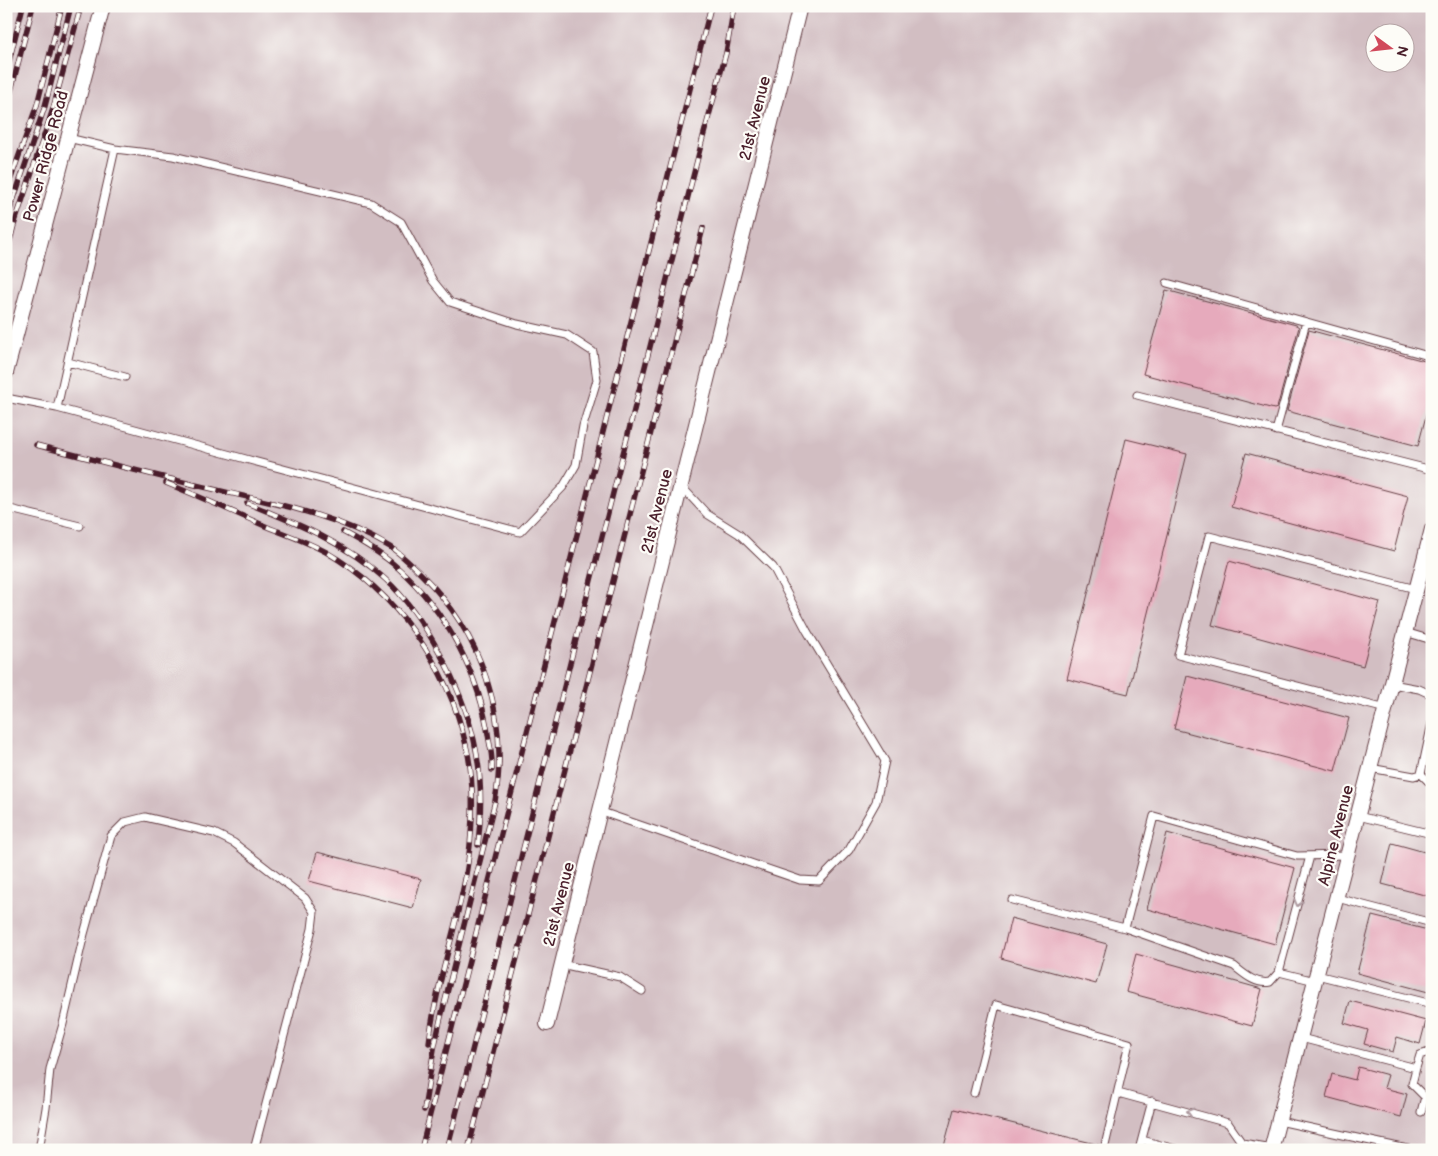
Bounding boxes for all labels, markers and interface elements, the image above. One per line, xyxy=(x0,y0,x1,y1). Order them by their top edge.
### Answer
north arrow xyxy=(1366,22,1416,72)
text: N xyxy=(1393,44,1412,59)
street label: 21st Avenue xyxy=(736,74,775,163)
street label: Power Ridge Road xyxy=(20,89,73,224)
street label: 21st Avenue xyxy=(638,467,677,556)
street label: Alpine Avenue xyxy=(1315,783,1358,888)
street label: 21st Avenue xyxy=(540,860,579,949)
one-way arrow xyxy=(1293,898,1303,906)
one-way arrow xyxy=(1185,1107,1194,1118)

